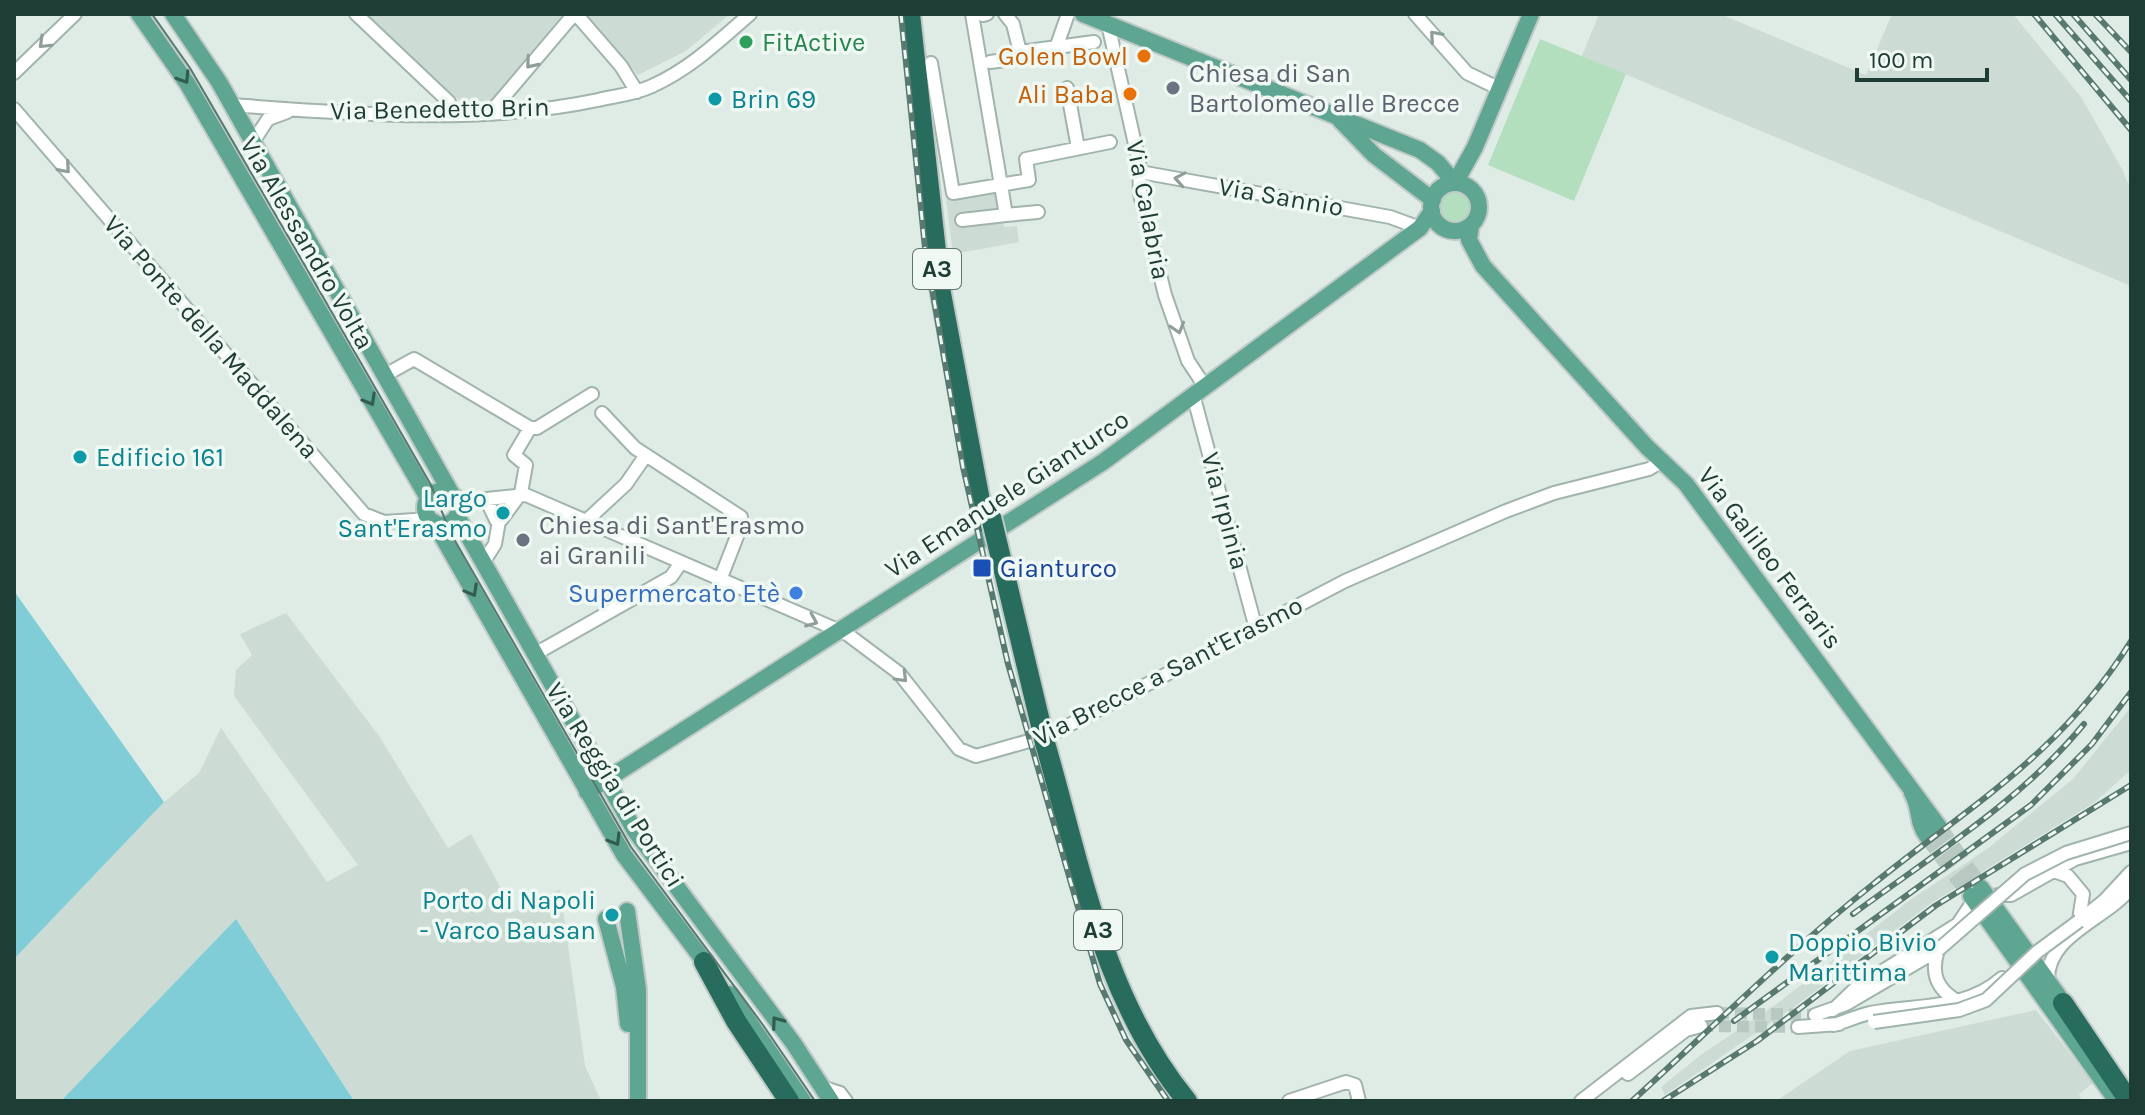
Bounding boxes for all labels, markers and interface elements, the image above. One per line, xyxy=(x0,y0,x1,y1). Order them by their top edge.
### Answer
place label: FitActive xyxy=(762,27,865,58)
one-way arrow xyxy=(1429,31,1444,45)
scale bar xyxy=(1857,32,1987,82)
marker: FitActive xyxy=(737,33,755,51)
one-way arrow xyxy=(39,34,53,49)
place label: Golen Bowl xyxy=(998,41,1128,72)
text: 100 m xyxy=(1869,46,1934,74)
marker: Golen Bowl xyxy=(1135,47,1153,65)
one-way arrow xyxy=(526,54,541,68)
place label: Chiesa di San Bartolomeo alle Brecce xyxy=(1189,58,1460,119)
one-way arrow xyxy=(174,69,189,84)
place label: Ali Baba xyxy=(1018,79,1114,110)
marker: Chiesa di San Bartolomeo alle Brecce xyxy=(1164,79,1182,97)
place label: Brin 69 xyxy=(731,84,816,115)
marker: Ali Baba xyxy=(1121,85,1139,103)
marker: Brin 69 xyxy=(706,90,724,108)
street label: Via Benedetto Brin xyxy=(330,92,550,126)
street label: Via Alessandro Volta xyxy=(233,131,381,355)
street label: Via Calabria xyxy=(1119,138,1177,282)
one-way arrow xyxy=(55,158,70,173)
one-way arrow xyxy=(1173,171,1186,188)
street label: Via Sannio xyxy=(1216,171,1346,223)
street label: Via Ponte della Maddalena xyxy=(97,209,325,465)
road number: A3 xyxy=(913,249,961,289)
one-way arrow xyxy=(1169,320,1185,334)
one-way arrow xyxy=(360,391,376,406)
street label: Via Emanuele Gianturco xyxy=(879,403,1135,585)
place label: Edificio 161 xyxy=(96,442,224,473)
marker: Edificio 161 xyxy=(71,448,89,466)
street label: Via Irpinia xyxy=(1194,449,1256,573)
street label: Via Galileo Ferraris xyxy=(1691,461,1849,655)
place label: Largo Sant'Erasmo xyxy=(337,483,487,544)
marker: Largo Sant'Erasmo xyxy=(494,504,512,522)
place label: Chiesa di Sant'Erasmo ai Granili xyxy=(539,510,805,571)
marker: Chiesa di Sant'Erasmo ai Granili xyxy=(514,531,532,549)
place label: Gianturco xyxy=(1000,552,1117,584)
marker: Gianturco xyxy=(971,557,993,579)
place label: Supermercato Etè xyxy=(568,578,780,609)
one-way arrow xyxy=(462,582,478,596)
marker: Supermercato Etè xyxy=(787,584,805,602)
street label: Via Brecce a Sant'Erasmo xyxy=(1028,590,1308,752)
one-way arrow xyxy=(804,611,818,627)
one-way arrow xyxy=(893,668,908,682)
street label: Via Reggia di Portici xyxy=(539,677,691,893)
one-way arrow xyxy=(606,831,621,846)
place label: Porto di Napoli - Varco Bausan xyxy=(420,885,596,946)
marker: Porto di Napoli - Varco Bausan xyxy=(603,906,621,924)
road number: A3 xyxy=(1074,910,1122,950)
place label: Doppio Bivio Marittima xyxy=(1788,927,1937,988)
marker: Doppio Bivio Marittima xyxy=(1763,948,1781,966)
one-way arrow xyxy=(773,1016,787,1031)

